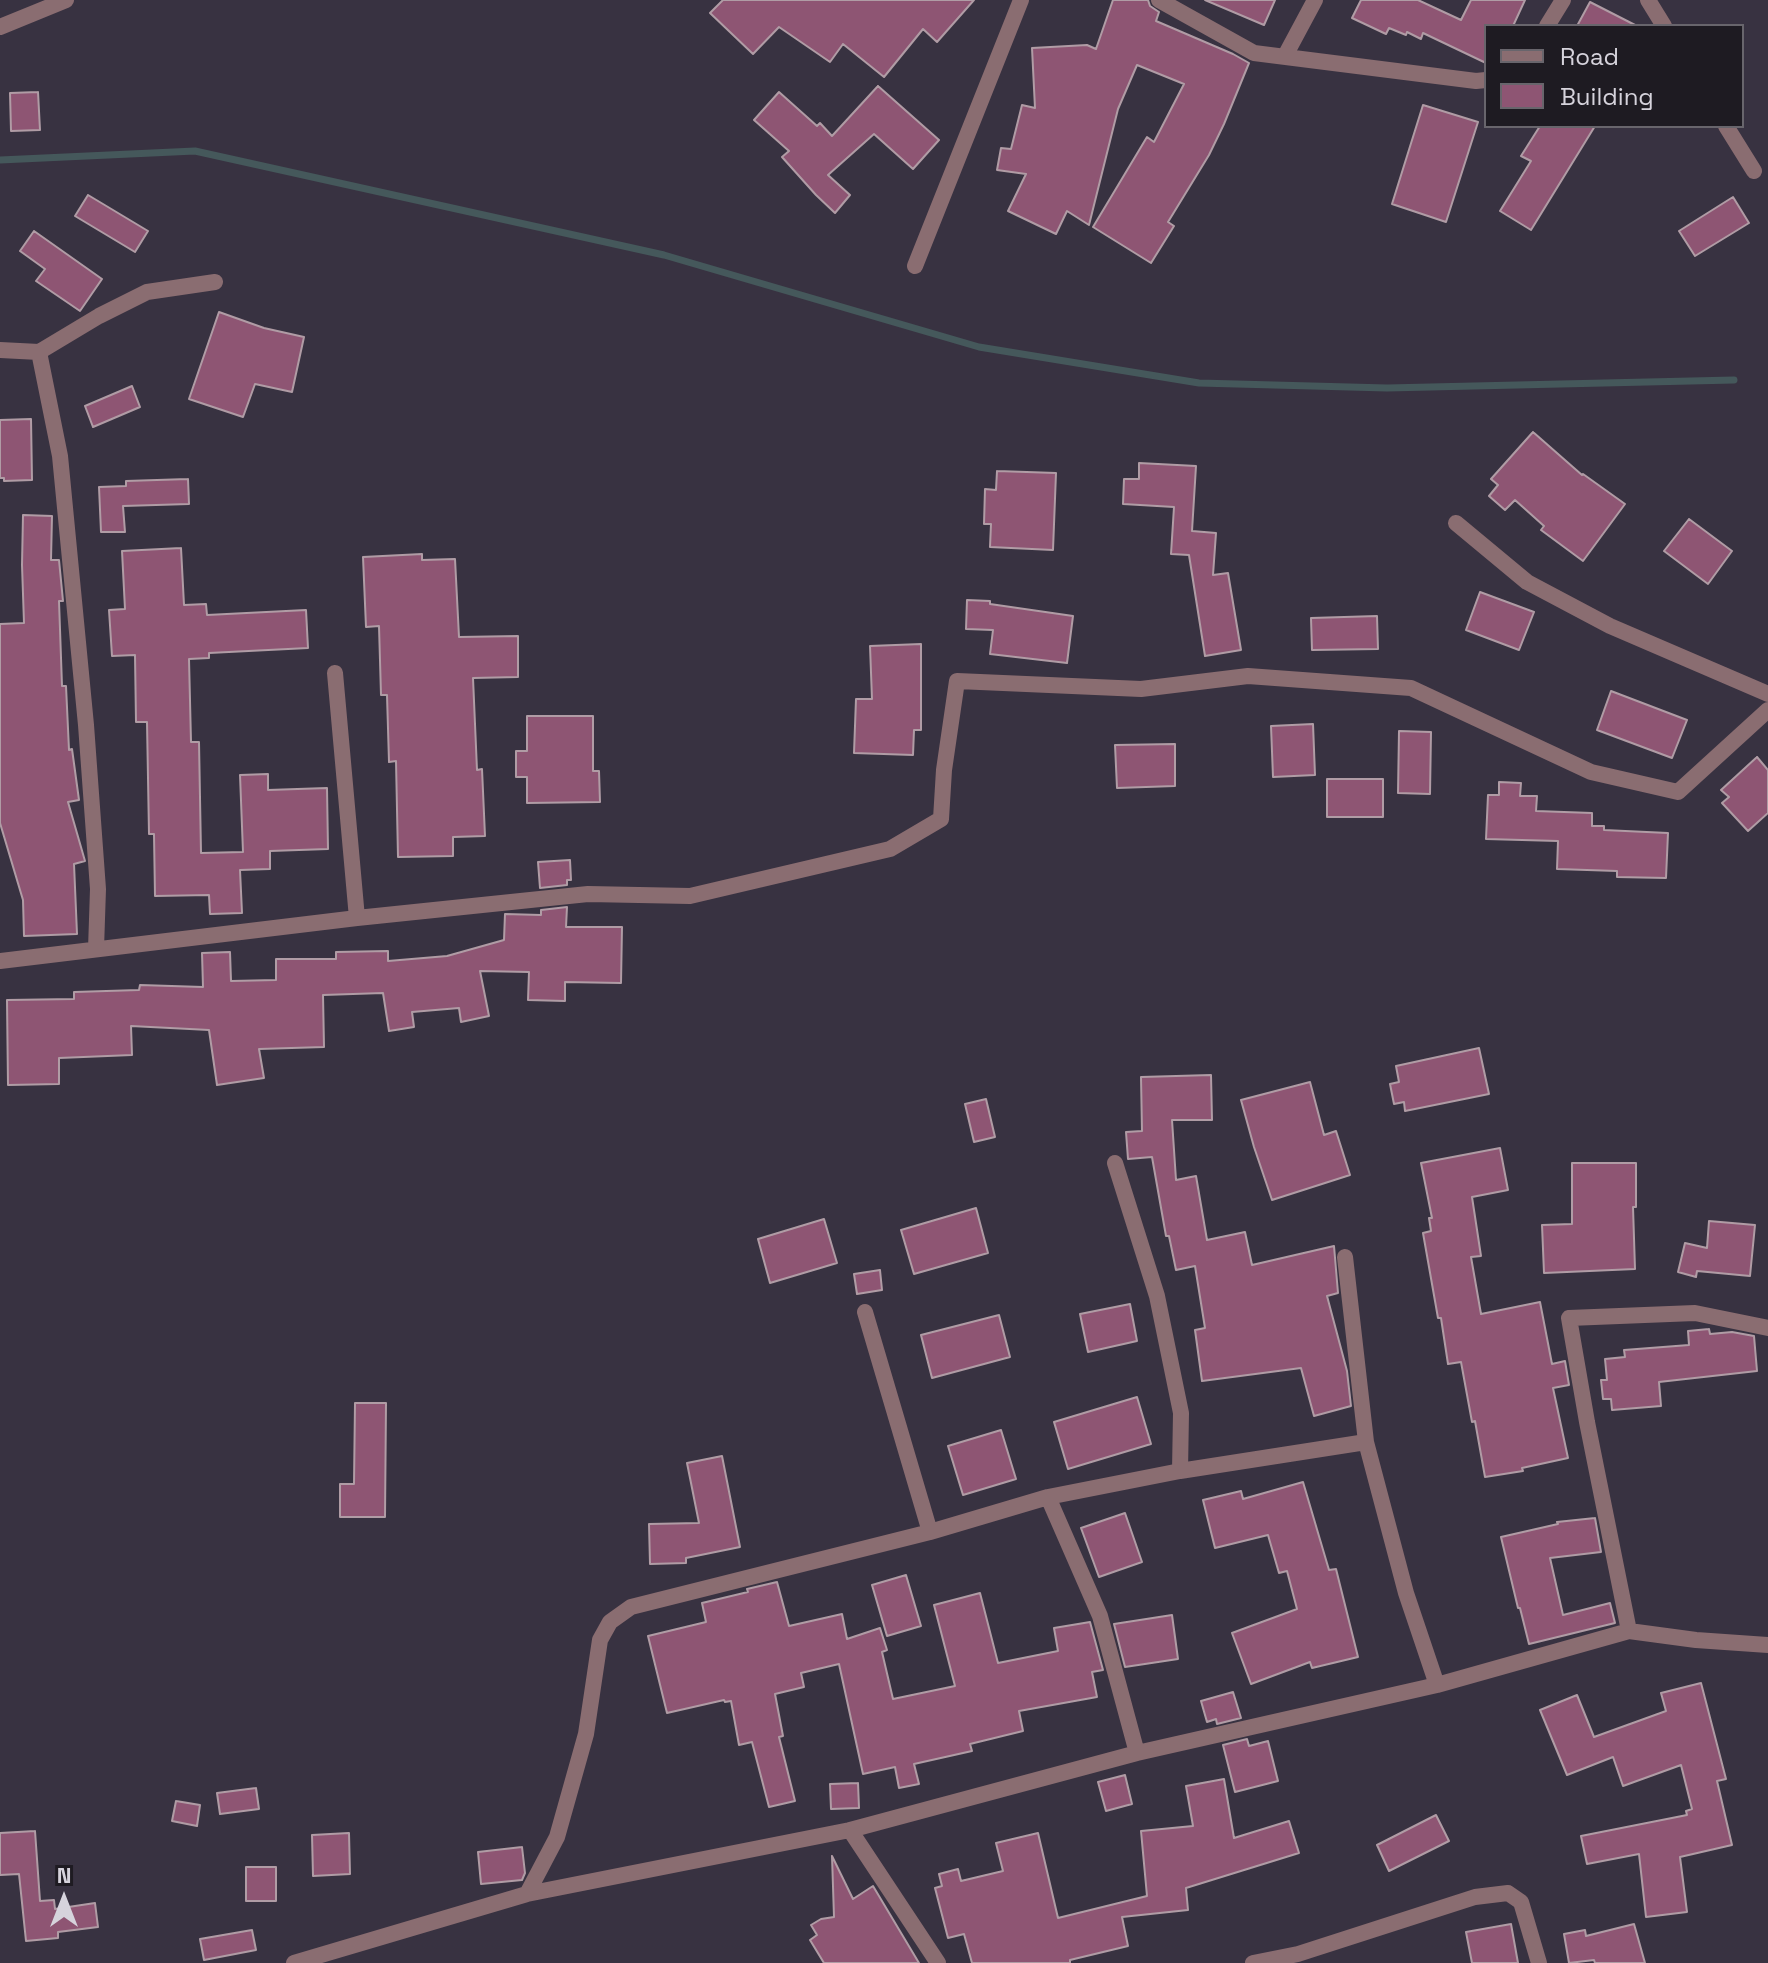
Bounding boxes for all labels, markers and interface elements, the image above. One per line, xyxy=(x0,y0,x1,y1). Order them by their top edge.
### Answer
legend xyxy=(1484,24,1744,128)
text: Road xyxy=(1560,41,1619,72)
text: Building xyxy=(1560,81,1654,112)
north arrow xyxy=(24,1859,104,1939)
text: N xyxy=(57,1861,71,1889)

